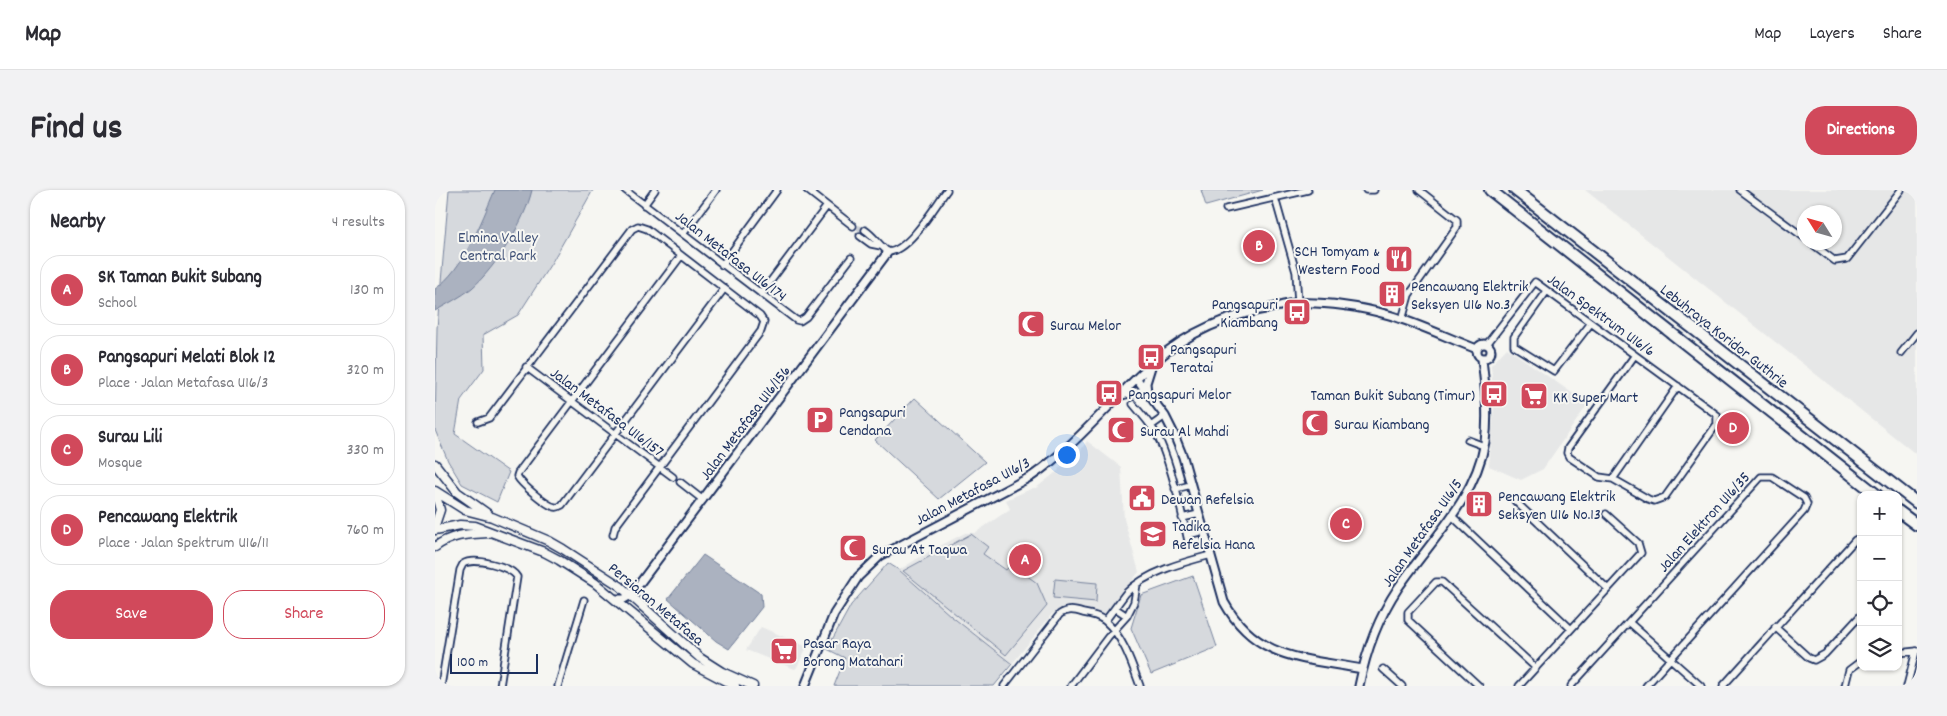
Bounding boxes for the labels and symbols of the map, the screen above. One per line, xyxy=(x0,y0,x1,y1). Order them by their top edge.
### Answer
north arrow xyxy=(1797,205,1842,250)
street label: Jalan Metafasa U16/174 xyxy=(670,206,791,308)
park label: Elmina Valley Central Park xyxy=(458,227,538,268)
pin: B xyxy=(1243,227,1275,265)
place label: SCH Tomyam & Western Food xyxy=(1294,241,1380,282)
restaurant icon: SCH Tomyam & Western Food xyxy=(1384,244,1414,274)
street label: Jalan Spektrum U16/6 xyxy=(1542,269,1659,363)
place label: Pencawang Elektrik Seksyen U16 No.3 xyxy=(1411,276,1529,317)
building icon: Pencawang Elektrik Seksyen U16 No.3 xyxy=(1377,279,1407,309)
street label: Lebuhraya Koridor Guthrie xyxy=(1654,279,1793,395)
place label: Pangsapuri Kiambang xyxy=(1211,294,1278,335)
bus stop icon: Pangsapuri Kiambang xyxy=(1282,297,1312,327)
mosque icon: Surau Melor xyxy=(1016,309,1046,339)
place label: Surau Melor xyxy=(1050,315,1121,338)
place label: Pangsapuri Teratai xyxy=(1170,339,1237,380)
bus stop icon: Pangsapuri Teratai xyxy=(1136,342,1166,372)
street label: Jalan Metafasa U16/156 xyxy=(695,361,797,486)
street label: Jalan Metafasa U16/157 xyxy=(545,363,668,463)
bus stop icon: Pangsapuri Melor xyxy=(1094,378,1124,408)
bus stop icon: Taman Bukit Subang (Timur) xyxy=(1479,379,1509,409)
supermarket icon: KK Super Mart xyxy=(1519,381,1549,411)
place label: Pangsapuri Melor xyxy=(1128,384,1232,407)
place label: Taman Bukit Subang (Timur) xyxy=(1310,385,1475,408)
place label: KK Super Mart xyxy=(1553,387,1638,410)
place label: Pangsapuri Cendana xyxy=(839,402,906,443)
parking icon: Pangsapuri Cendana xyxy=(805,405,835,435)
mosque icon: Surau Kiambang xyxy=(1300,408,1330,438)
pin: D xyxy=(1717,409,1749,447)
place label: Surau Kiambang xyxy=(1334,414,1430,437)
mosque icon: Surau Al Mahdi xyxy=(1106,415,1136,445)
place label: Surau Al Mahdi xyxy=(1140,421,1229,444)
your location xyxy=(1054,442,1080,468)
street label: Jalan Metafasa U16/3 xyxy=(912,452,1035,532)
street label: Jalan Elektron U16/35 xyxy=(1653,467,1756,578)
street label: Jalan Metafasa U16/5 xyxy=(1377,475,1469,592)
public building icon: Dewan Refelsia xyxy=(1127,483,1157,513)
place label: Pencawang Elektrik Seksyen U16 No.13 xyxy=(1498,486,1616,527)
place label: Dewan Refelsia xyxy=(1161,489,1254,512)
building icon: Pencawang Elektrik Seksyen U16 No.13 xyxy=(1464,489,1494,519)
pin: C xyxy=(1330,505,1362,543)
place label: Tadika Refelsia Hana xyxy=(1172,516,1255,557)
school or university icon: Tadika Refelsia Hana xyxy=(1138,519,1168,549)
mosque icon: Surau At Taqwa xyxy=(838,533,868,563)
place label: Surau At Taqwa xyxy=(872,539,968,562)
pin: A xyxy=(1009,541,1041,579)
street label: Persiaran Metafasa xyxy=(602,558,709,652)
place label: Pasar Raya Borong Matahari xyxy=(803,633,903,674)
supermarket icon: Pasar Raya Borong Matahari xyxy=(769,636,799,666)
scale bar xyxy=(450,651,537,674)

